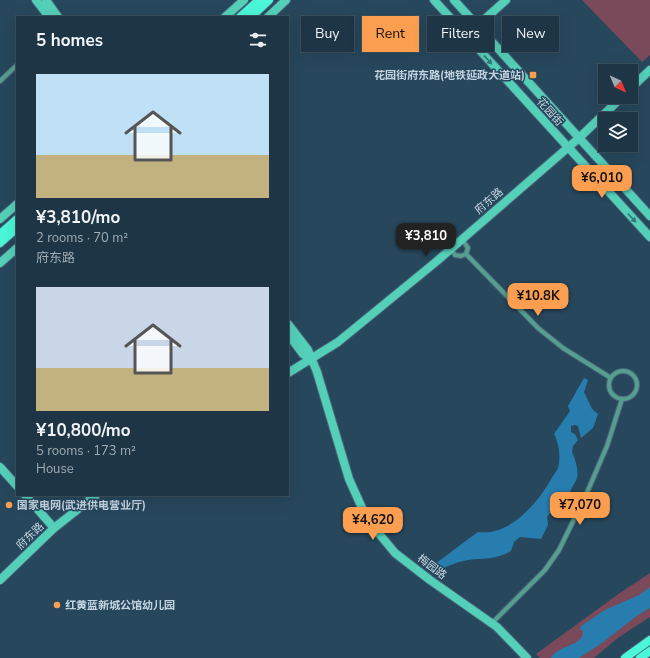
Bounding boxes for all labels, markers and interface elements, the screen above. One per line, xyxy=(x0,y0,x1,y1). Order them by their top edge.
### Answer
chip: Buy xyxy=(301,16,354,52)
chip: Rent xyxy=(362,16,419,52)
chip: Filters xyxy=(427,16,494,52)
chip: New xyxy=(502,16,559,52)
text: 5 homes xyxy=(36,29,103,52)
icon: filters xyxy=(247,29,269,51)
one-way arrow xyxy=(483,55,493,65)
north arrow xyxy=(598,64,638,104)
map controls xyxy=(598,64,638,152)
place label: 花园街府东路(地铁延政大道站) xyxy=(374,68,525,83)
marker: 花园街府东路(地铁延政大道站) xyxy=(528,70,538,80)
street label: 花园街 xyxy=(533,95,567,129)
icon: home xyxy=(117,100,189,172)
button: layers xyxy=(598,112,638,152)
pin: ¥6,010 xyxy=(569,165,635,199)
text: ¥6,010 xyxy=(581,169,623,187)
street label: 府东路 xyxy=(472,185,506,217)
text: ¥3,810/mo xyxy=(36,206,120,229)
one-way arrow xyxy=(627,213,637,223)
pin: ¥3,810 xyxy=(393,223,459,257)
text: ¥3,810 xyxy=(405,227,447,245)
text: 2 rooms · 70 m² xyxy=(36,229,128,247)
text: 府东路 xyxy=(36,249,75,267)
pin: ¥10.8K xyxy=(505,283,571,317)
text: ¥10.8K xyxy=(516,287,560,305)
icon: home xyxy=(117,313,189,385)
text: ¥10,800/mo xyxy=(36,419,130,442)
text: 5 rooms · 173 m² xyxy=(36,442,136,460)
text: House xyxy=(36,460,74,478)
pin: ¥7,070 xyxy=(547,492,613,526)
text: ¥7,070 xyxy=(559,496,601,514)
place label: 国家电网(武进供电营业厅) xyxy=(17,498,146,513)
marker: 国家电网(武进供电营业厅) xyxy=(4,500,14,510)
pin: ¥4,620 xyxy=(340,507,406,541)
text: ¥4,620 xyxy=(352,511,394,529)
street label: 府东路 xyxy=(13,519,47,553)
street label: 梅园路 xyxy=(414,551,450,583)
place label: 红黄蓝新城公馆幼儿园 xyxy=(65,598,175,613)
marker: 红黄蓝新城公馆幼儿园 xyxy=(52,600,62,610)

